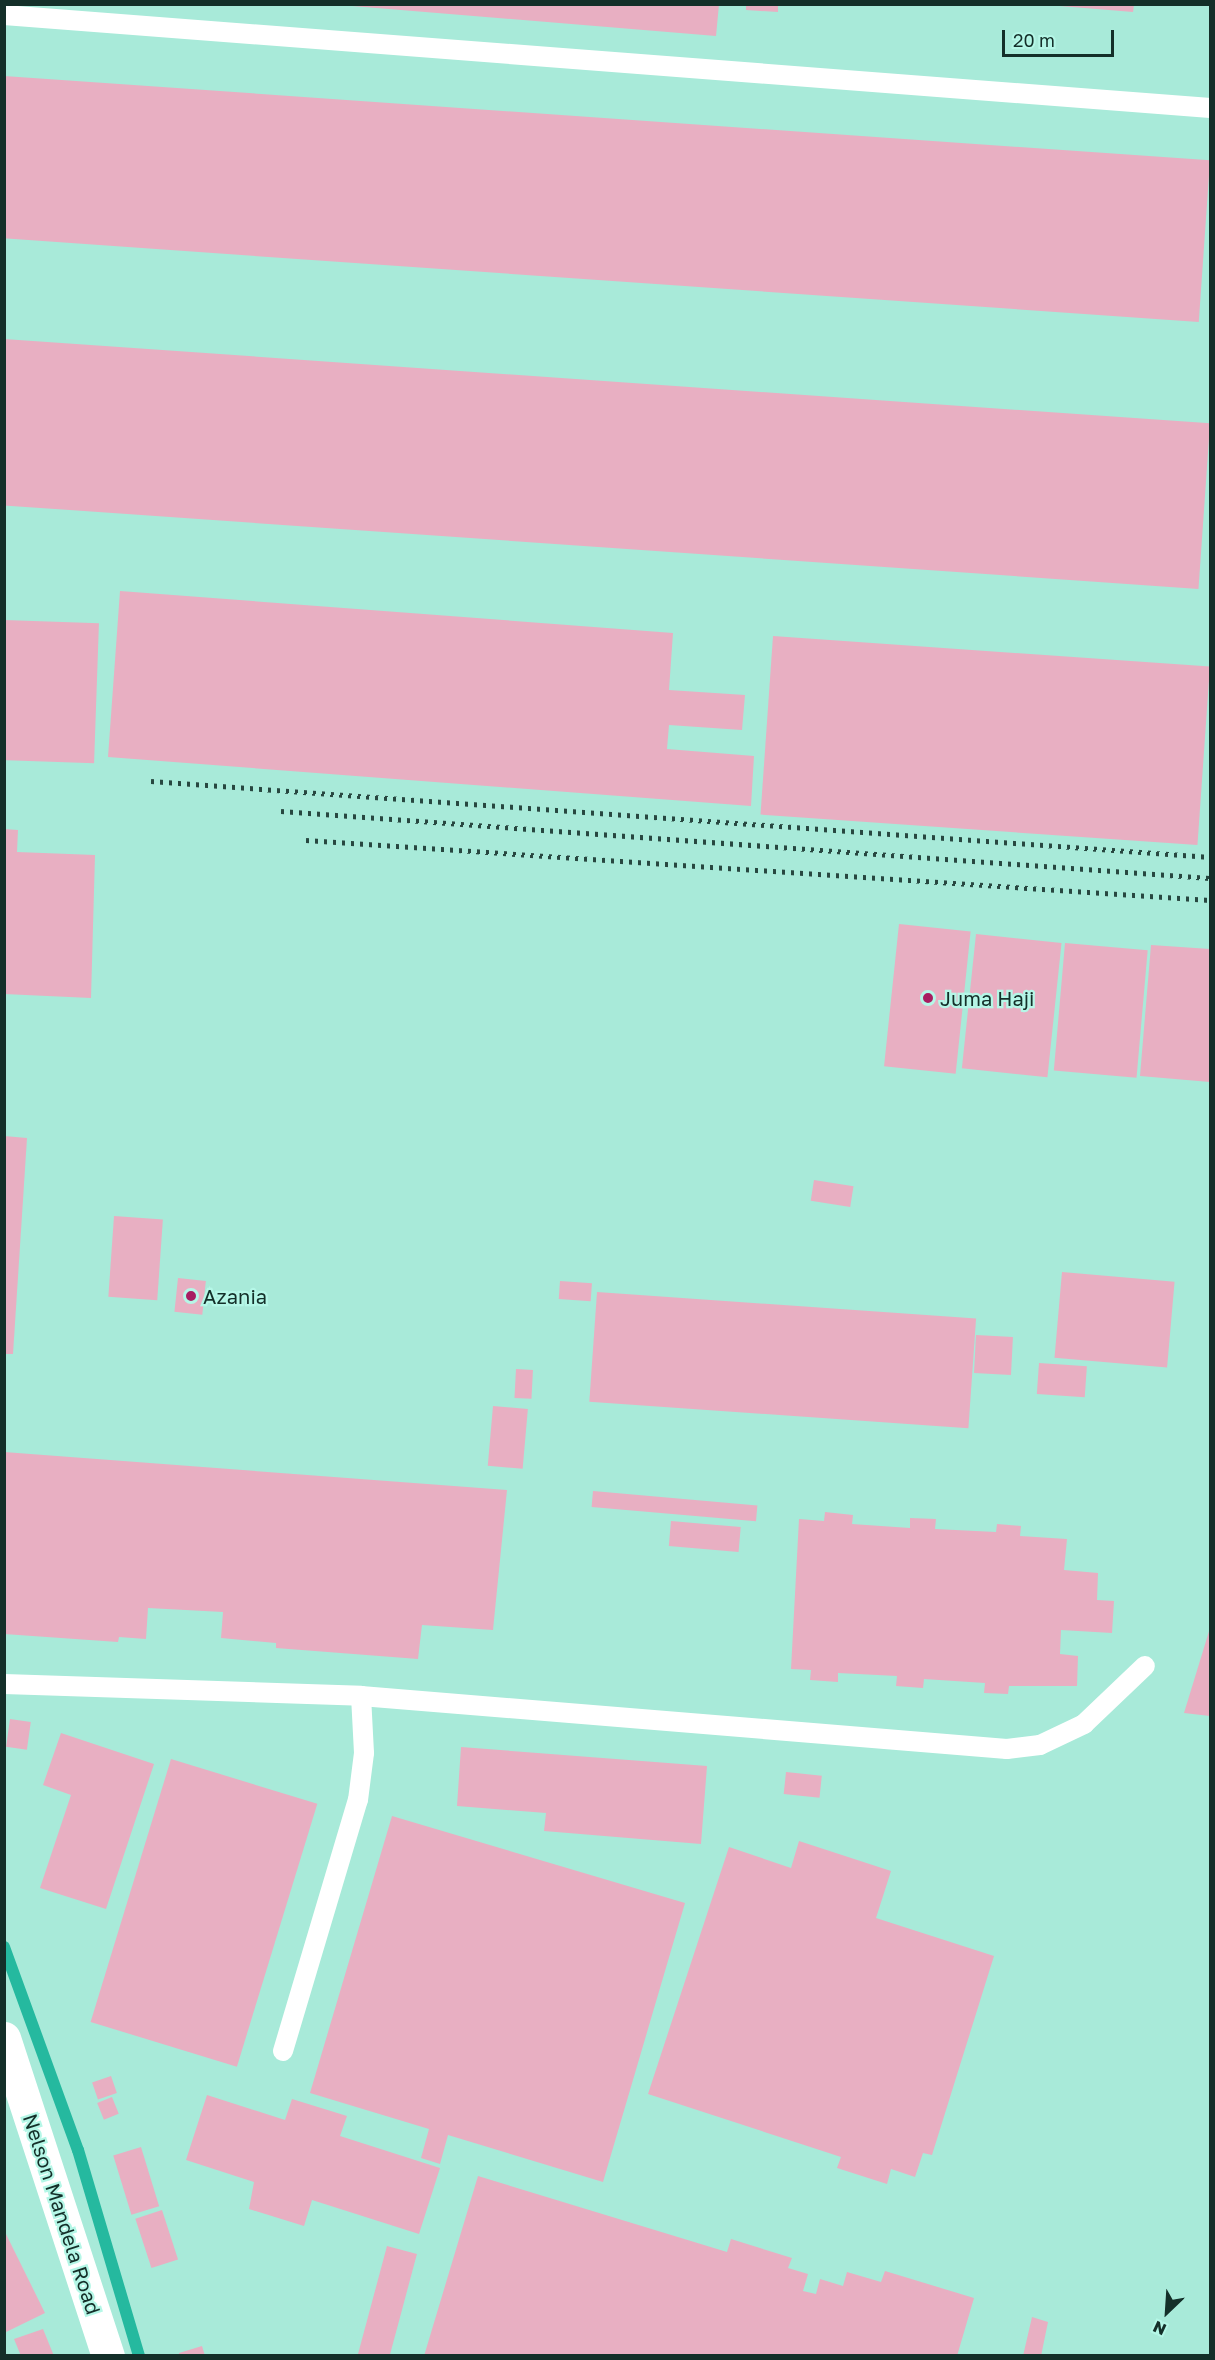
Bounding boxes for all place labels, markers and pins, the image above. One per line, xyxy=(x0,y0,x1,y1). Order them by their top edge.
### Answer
place label: Juma Haji xyxy=(940,986,1034,1010)
marker: Juma Haji xyxy=(921,991,935,1005)
place label: Azania xyxy=(203,1284,267,1308)
marker: Azania xyxy=(184,1289,198,1303)

